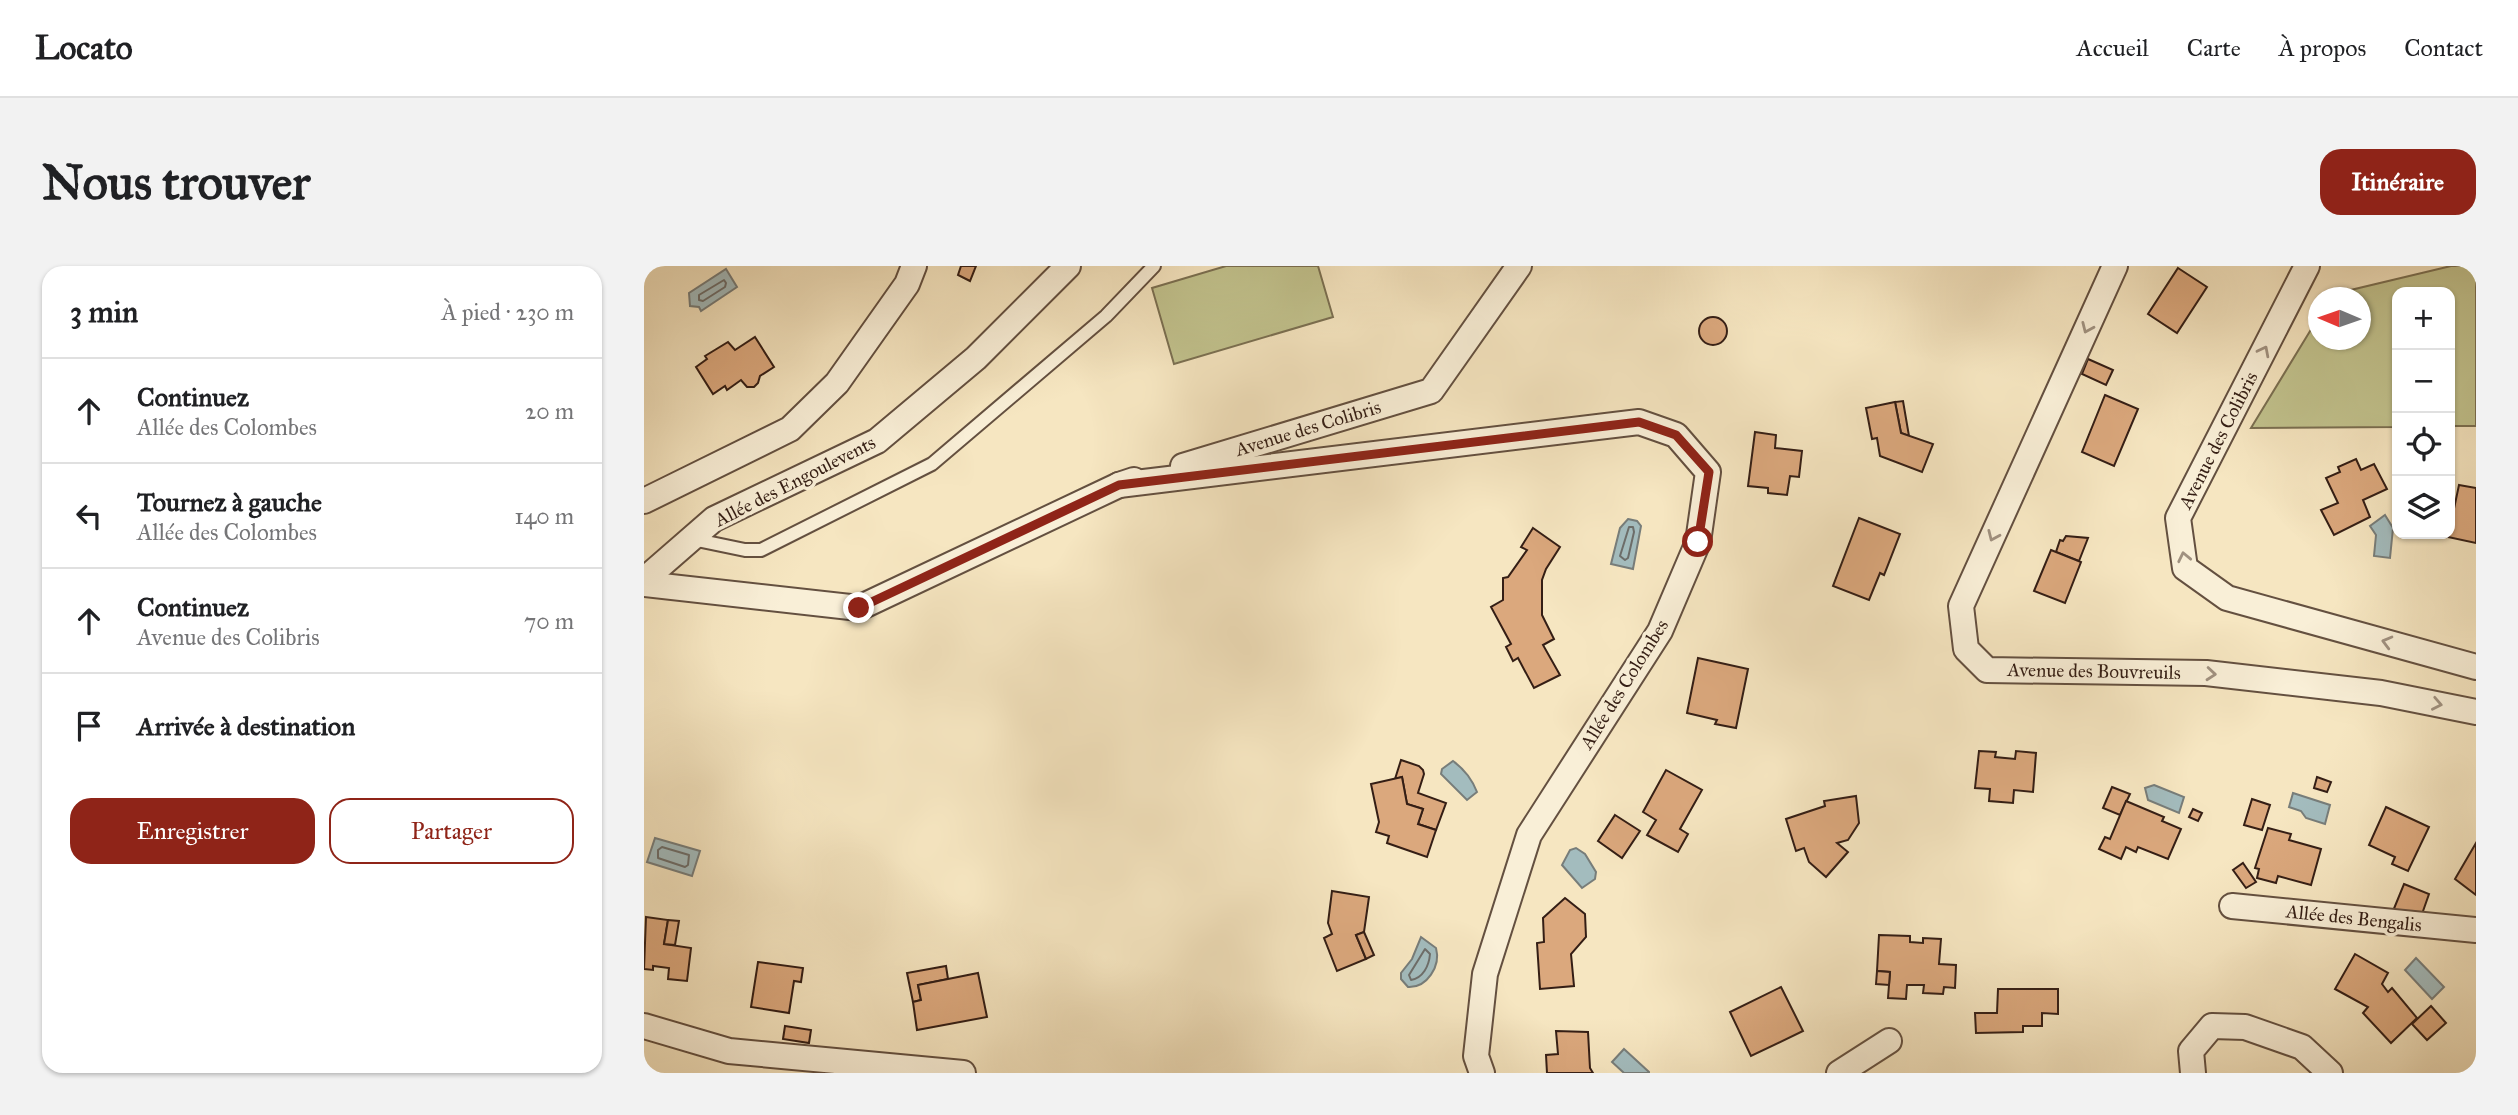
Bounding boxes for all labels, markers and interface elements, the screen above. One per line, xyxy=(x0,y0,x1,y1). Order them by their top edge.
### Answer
text: Locato xyxy=(35,28,133,68)
text: Accueil xyxy=(2077,33,2149,63)
text: Carte xyxy=(2187,33,2241,63)
text: À propos xyxy=(2279,33,2366,63)
text: Contact xyxy=(2404,33,2483,63)
button: Itinéraire xyxy=(2320,149,2476,215)
text: Nous trouver xyxy=(42,153,310,212)
north arrow xyxy=(2308,287,2371,350)
map controls xyxy=(2392,287,2455,539)
button: + xyxy=(2392,287,2455,350)
text: 3 min xyxy=(70,294,138,330)
text: À pied · 230 m xyxy=(442,298,574,326)
one-way arrow xyxy=(2081,321,2095,333)
one-way arrow xyxy=(2255,346,2269,358)
button: − xyxy=(2392,350,2455,413)
street label: Avenue des Colibris xyxy=(2173,367,2263,513)
text: Continuez xyxy=(137,381,249,413)
icon: ahead xyxy=(70,392,108,430)
street label: Avenue des Colibris xyxy=(1232,395,1384,461)
text: 20 m xyxy=(525,397,574,425)
text: Allée des Colombes xyxy=(137,413,317,441)
button: locate xyxy=(2392,413,2455,476)
street label: Allée des Engoulevents xyxy=(710,430,880,533)
button: layers xyxy=(2392,476,2455,539)
text: Tournez à gauche xyxy=(137,486,322,518)
icon: left xyxy=(70,497,108,535)
text: 140 m xyxy=(514,502,574,530)
text: Allée des Colombes xyxy=(137,518,317,546)
route start xyxy=(1682,526,1713,557)
one-way arrow xyxy=(1987,528,2001,541)
one-way arrow xyxy=(2178,552,2193,564)
text: Continuez xyxy=(137,591,249,623)
route end xyxy=(843,592,874,623)
icon: ahead xyxy=(70,602,108,640)
text: 70 m xyxy=(524,607,574,635)
street label: Allée des Colombes xyxy=(1574,615,1673,754)
text: Avenue des Colibris xyxy=(137,623,320,651)
one-way arrow xyxy=(2381,636,2393,651)
street label: Avenue des Bouvreuils xyxy=(2006,658,2181,684)
one-way arrow xyxy=(2206,666,2217,681)
one-way arrow xyxy=(2431,695,2443,710)
icon: arrive xyxy=(70,707,108,745)
text: Arrivée à destination xyxy=(137,710,355,742)
button: Enregistrer xyxy=(70,798,315,864)
button: Partager xyxy=(329,798,574,864)
street label: Allée des Bengalis xyxy=(2284,899,2423,938)

